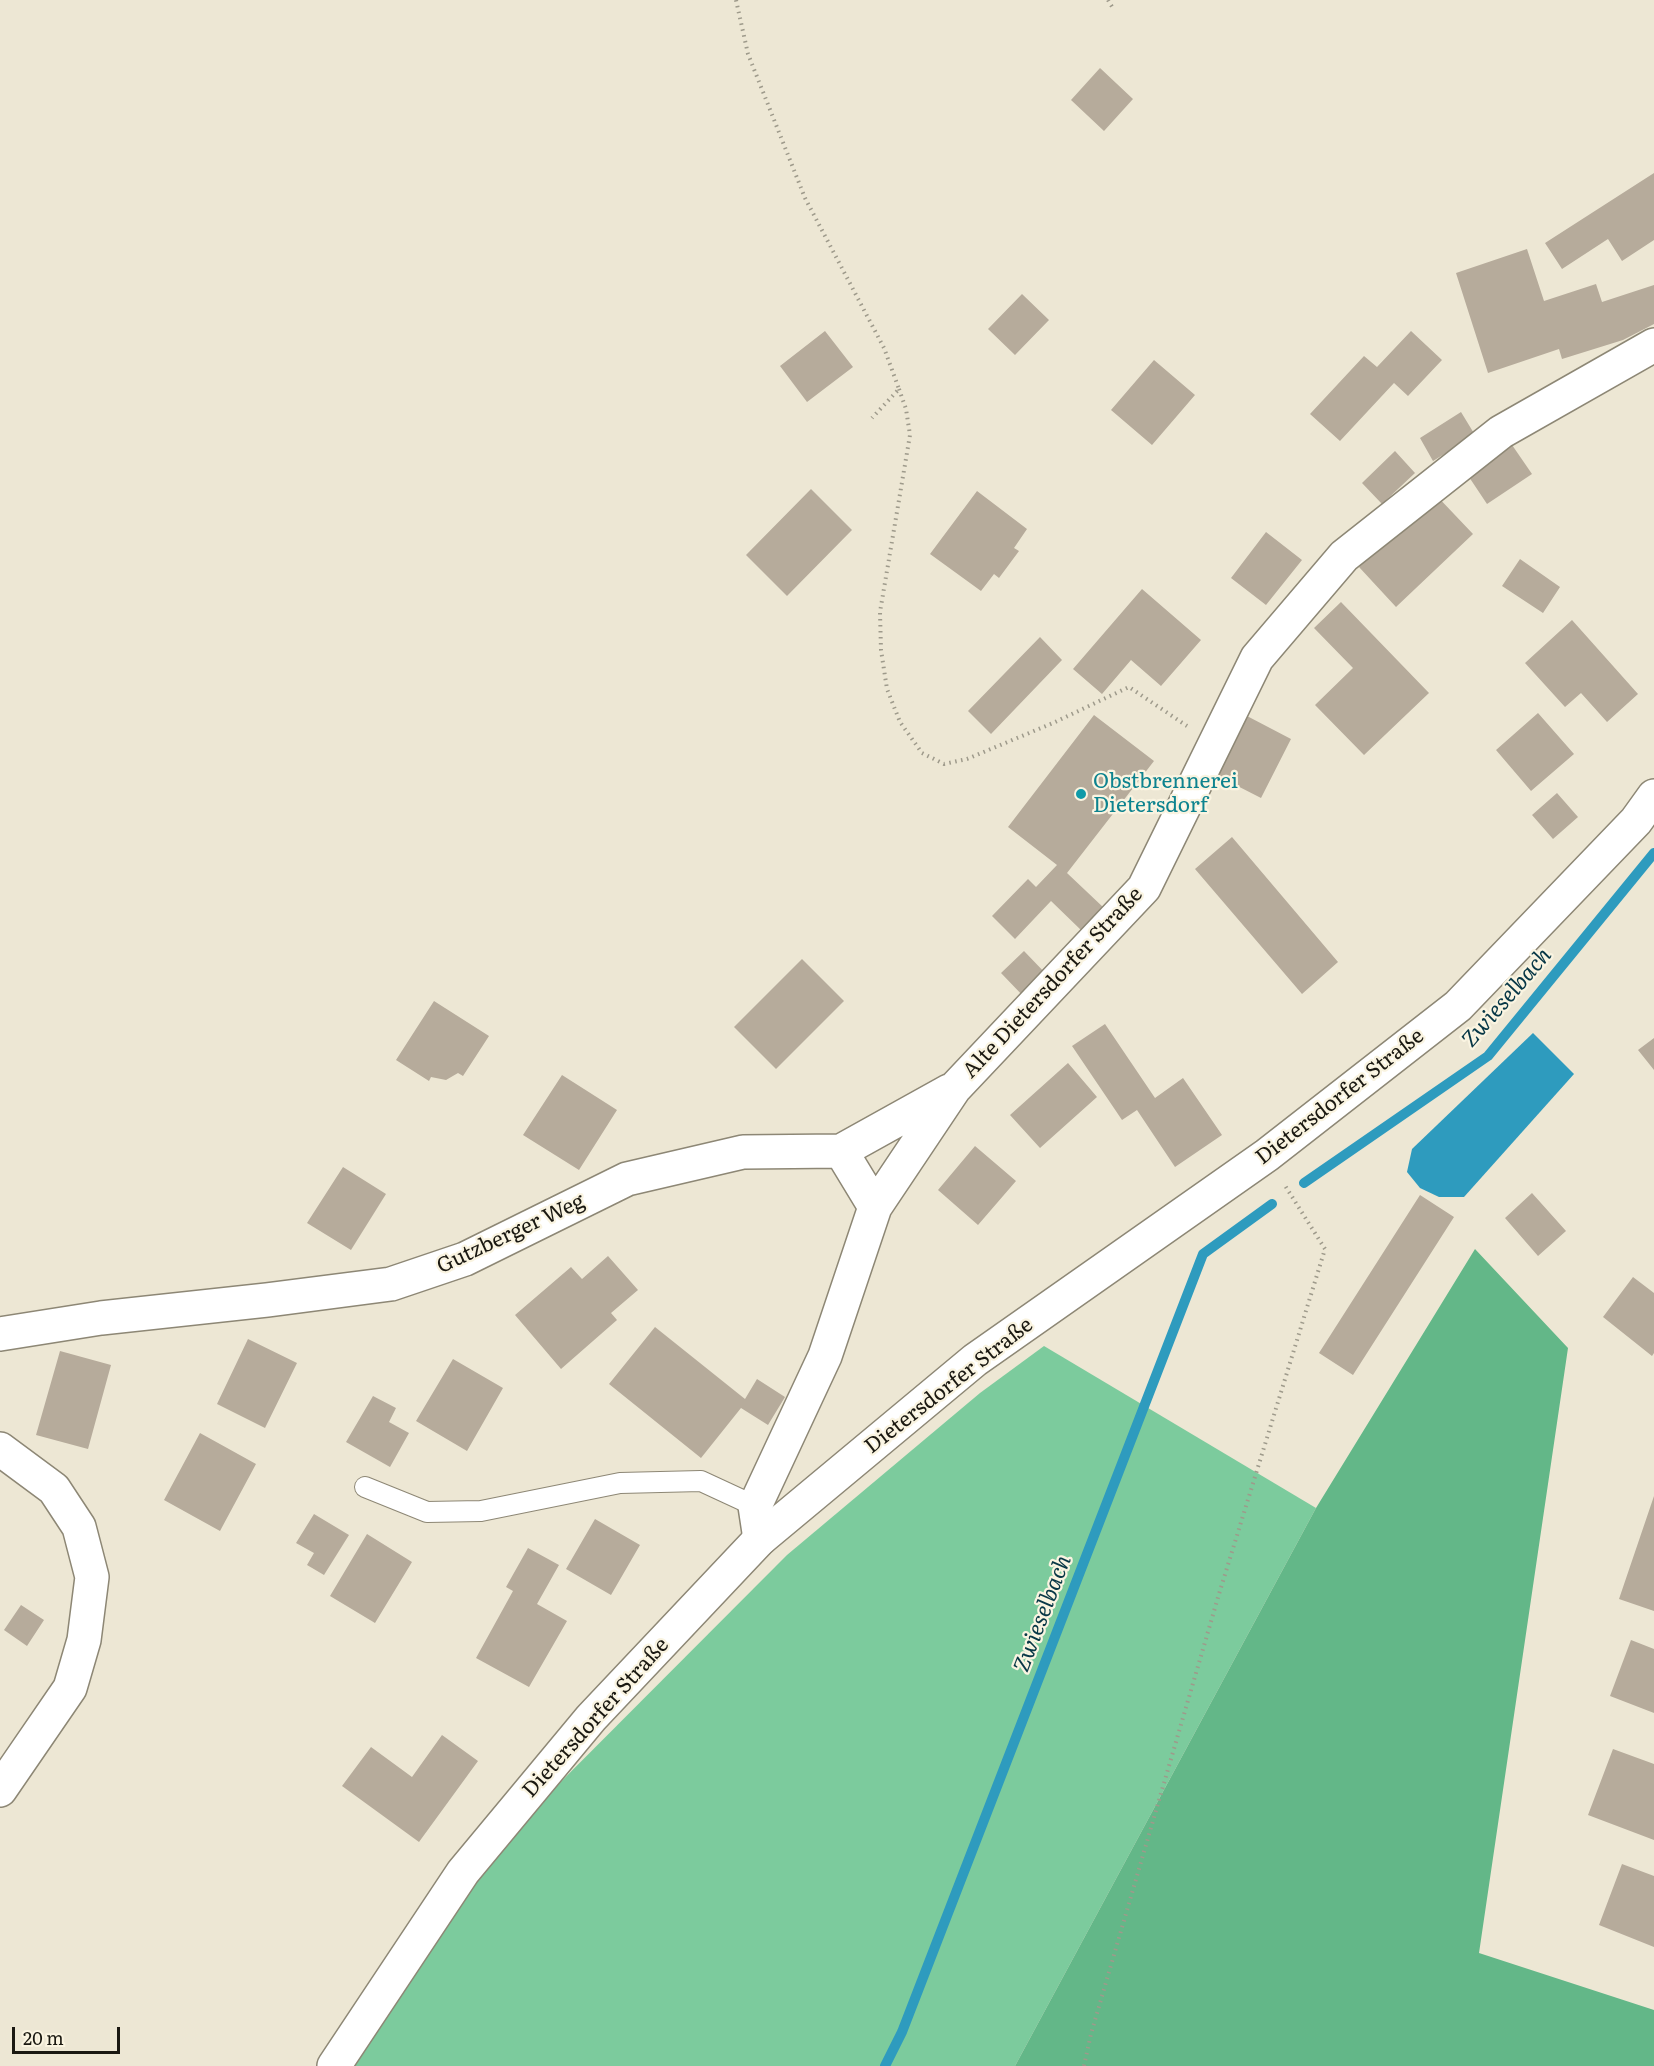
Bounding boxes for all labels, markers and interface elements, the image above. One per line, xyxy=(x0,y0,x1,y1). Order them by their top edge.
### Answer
place label: Obstbrennerei Dietersdorf xyxy=(1093,769,1238,819)
marker: Obstbrennerei Dietersdorf xyxy=(1074,787,1088,801)
street label: Alte Dietersdorfer Straße xyxy=(958,882,1148,1084)
water label: Zwieselbach xyxy=(1457,943,1557,1053)
street label: Dietersdorfer Straße xyxy=(1251,1024,1429,1170)
street label: Gutzberger Weg xyxy=(433,1189,589,1279)
street label: Dietersdorfer Straße xyxy=(860,1313,1038,1459)
water label: Zwieselbach xyxy=(1009,1552,1077,1676)
street label: Dietersdorfer Straße xyxy=(518,1633,674,1803)
scale bar xyxy=(15,2015,123,2053)
text: 20 m xyxy=(23,2024,64,2051)

